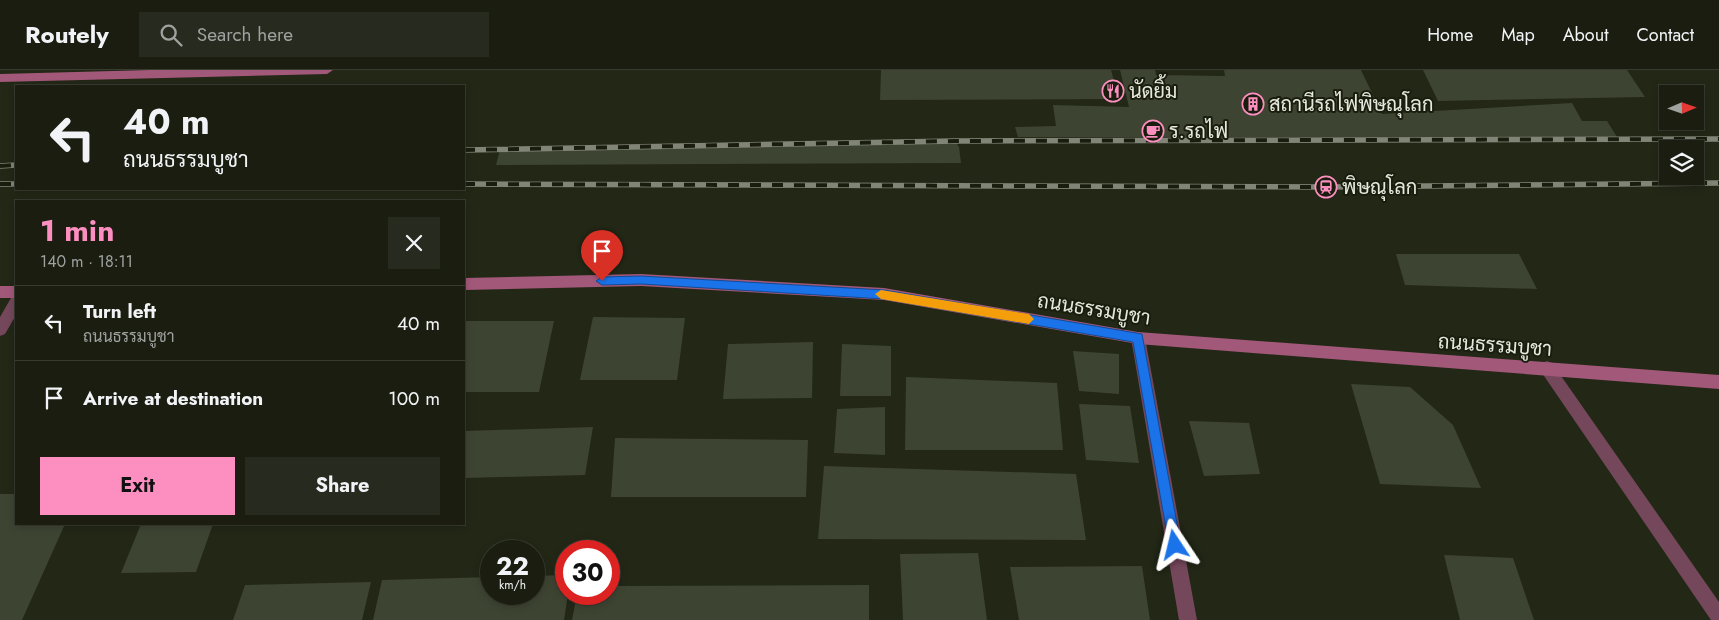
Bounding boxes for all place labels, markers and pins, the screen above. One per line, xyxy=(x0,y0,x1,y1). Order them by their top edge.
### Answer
place label: นัดยิ้ม xyxy=(1129,74,1177,106)
restaurant icon: นัดยิ้ม xyxy=(1101,79,1125,103)
place label: สถานีรถไฟพิษณุโลก xyxy=(1269,90,1433,119)
building icon: สถานีรถไฟพิษณุโลก xyxy=(1241,92,1265,116)
place label: ร.รถไฟ xyxy=(1169,117,1228,146)
cafe icon: ร.รถไฟ xyxy=(1141,119,1165,143)
place label: พิษณุโลก xyxy=(1342,173,1417,202)
station icon: พิษณุโลก xyxy=(1314,175,1338,199)
pin xyxy=(581,230,623,281)

